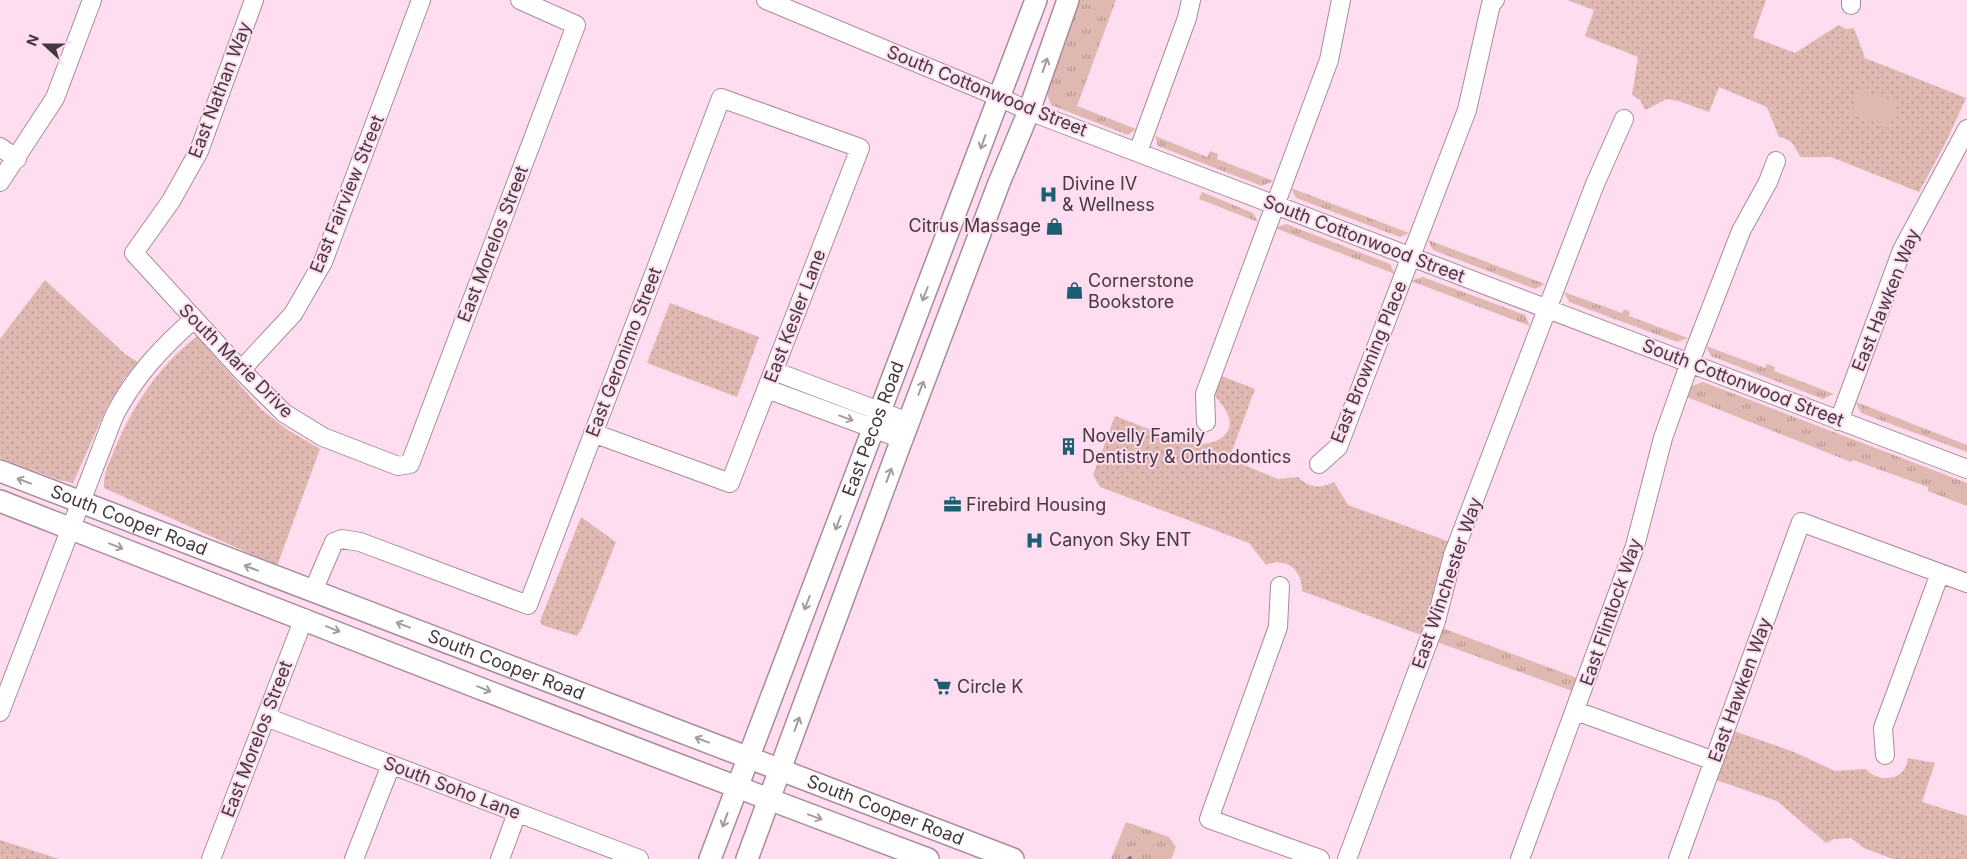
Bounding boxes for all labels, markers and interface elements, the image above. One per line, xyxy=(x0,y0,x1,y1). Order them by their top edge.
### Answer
street label: East Nathan Way xyxy=(184,19,255,161)
north arrow xyxy=(20,20,70,70)
text: N xyxy=(23,32,42,48)
street label: South Cottonwood Street xyxy=(884,41,1090,140)
one-way arrow xyxy=(1041,58,1050,73)
street label: East Fairview Street xyxy=(305,112,388,276)
one-way arrow xyxy=(977,135,986,150)
street label: East Morelos Street xyxy=(453,163,532,325)
place label: Divine IV & Wellness xyxy=(1062,173,1155,215)
hospital icon: Divine IV & Wellness xyxy=(1038,184,1058,204)
street label: South Cottonwood Street xyxy=(1261,190,1468,287)
place label: Citrus Massage xyxy=(909,215,1041,236)
shop icon: Citrus Massage xyxy=(1045,216,1065,236)
street label: East Hawken Way xyxy=(1847,225,1924,374)
street label: East Kesler Lane xyxy=(759,246,830,385)
street label: East Geronimo Street xyxy=(581,264,666,440)
place label: Cornerstone Bookstore xyxy=(1088,270,1194,312)
street label: East Browning Place xyxy=(1326,278,1411,446)
shop icon: Cornerstone Bookstore xyxy=(1064,281,1084,301)
one-way arrow xyxy=(920,286,929,301)
street label: South Marie Drive xyxy=(175,299,298,422)
street label: South Cottonwood Street xyxy=(1640,334,1847,431)
street label: East Pecos Road xyxy=(838,358,908,499)
one-way arrow xyxy=(917,381,926,396)
one-way arrow xyxy=(837,414,853,423)
place label: Novelly Family Dentistry & Orthodontics xyxy=(1082,425,1291,467)
building icon: Novelly Family Dentistry & Orthodontics xyxy=(1058,436,1078,456)
one-way arrow xyxy=(885,468,894,484)
one-way arrow xyxy=(17,475,32,485)
street label: South Cooper Road xyxy=(48,480,210,559)
place label: Firebird Housing xyxy=(966,494,1106,515)
street label: East Winchester Way xyxy=(1407,494,1486,671)
office icon: Firebird Housing xyxy=(942,495,962,515)
one-way arrow xyxy=(833,515,842,530)
place label: Canyon Sky ENT xyxy=(1049,529,1192,550)
hospital icon: Canyon Sky ENT xyxy=(1025,530,1045,550)
street label: East Flintlock Way xyxy=(1575,535,1646,688)
one-way arrow xyxy=(108,542,123,551)
one-way arrow xyxy=(244,563,260,572)
one-way arrow xyxy=(802,595,812,610)
street label: East Hawken Way xyxy=(1704,615,1775,765)
one-way arrow xyxy=(396,620,411,629)
one-way arrow xyxy=(325,625,340,635)
street label: South Cooper Road xyxy=(425,625,588,704)
street label: East Morelos Street xyxy=(217,658,296,820)
place label: Circle K xyxy=(957,676,1023,697)
supermarket icon: Circle K xyxy=(933,677,953,697)
one-way arrow xyxy=(476,685,491,694)
one-way arrow xyxy=(793,717,802,732)
one-way arrow xyxy=(695,735,710,744)
street label: South Soho Lane xyxy=(381,752,524,823)
street label: South Cooper Road xyxy=(804,770,967,849)
one-way arrow xyxy=(720,812,729,827)
one-way arrow xyxy=(807,813,822,822)

